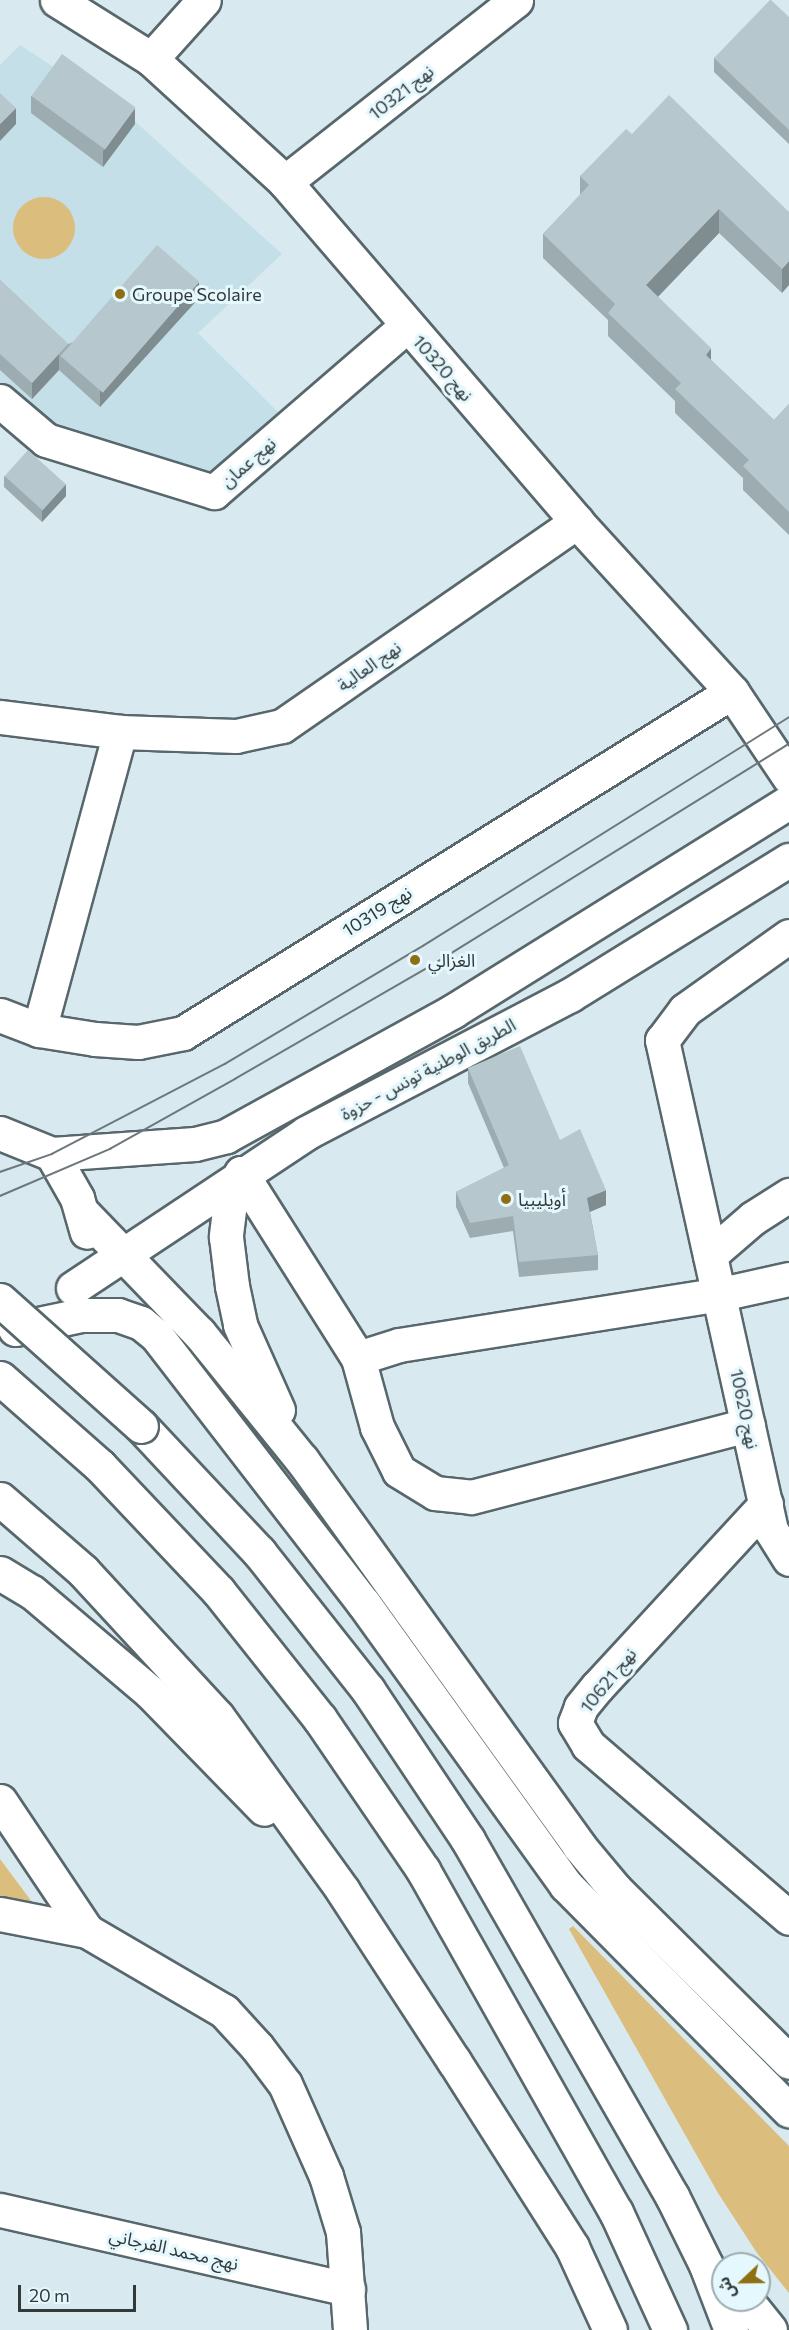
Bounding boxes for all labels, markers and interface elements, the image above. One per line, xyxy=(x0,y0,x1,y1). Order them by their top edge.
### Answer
street label: نهج 10321 xyxy=(364,60,438,124)
place label: Groupe Scolaire xyxy=(132,283,262,305)
marker: Groupe Scolaire xyxy=(113,287,127,301)
street label: نهج 10320 xyxy=(408,331,478,405)
street label: نهج عمان xyxy=(216,432,280,492)
street label: نهج العالية xyxy=(333,636,405,696)
street label: نهج 10319 xyxy=(338,881,416,941)
place label: الغزالي xyxy=(428,949,475,971)
marker: الغزالي xyxy=(406,951,424,969)
street label: الطريق الوطنية تونس - حزوة xyxy=(337,1014,519,1124)
place label: أويليبيا xyxy=(518,1188,566,1210)
marker: أويليبيا xyxy=(499,1192,513,1206)
street label: نهج 10620 xyxy=(726,1367,764,1451)
street label: نهج 10621 xyxy=(575,1643,641,1717)
street label: نهج محمد الفرجاني xyxy=(107,2224,241,2274)
north arrow xyxy=(711,2252,771,2312)
scale bar xyxy=(21,2273,140,2311)
text: ش xyxy=(713,2274,739,2302)
text: 20 m xyxy=(29,2284,70,2306)

